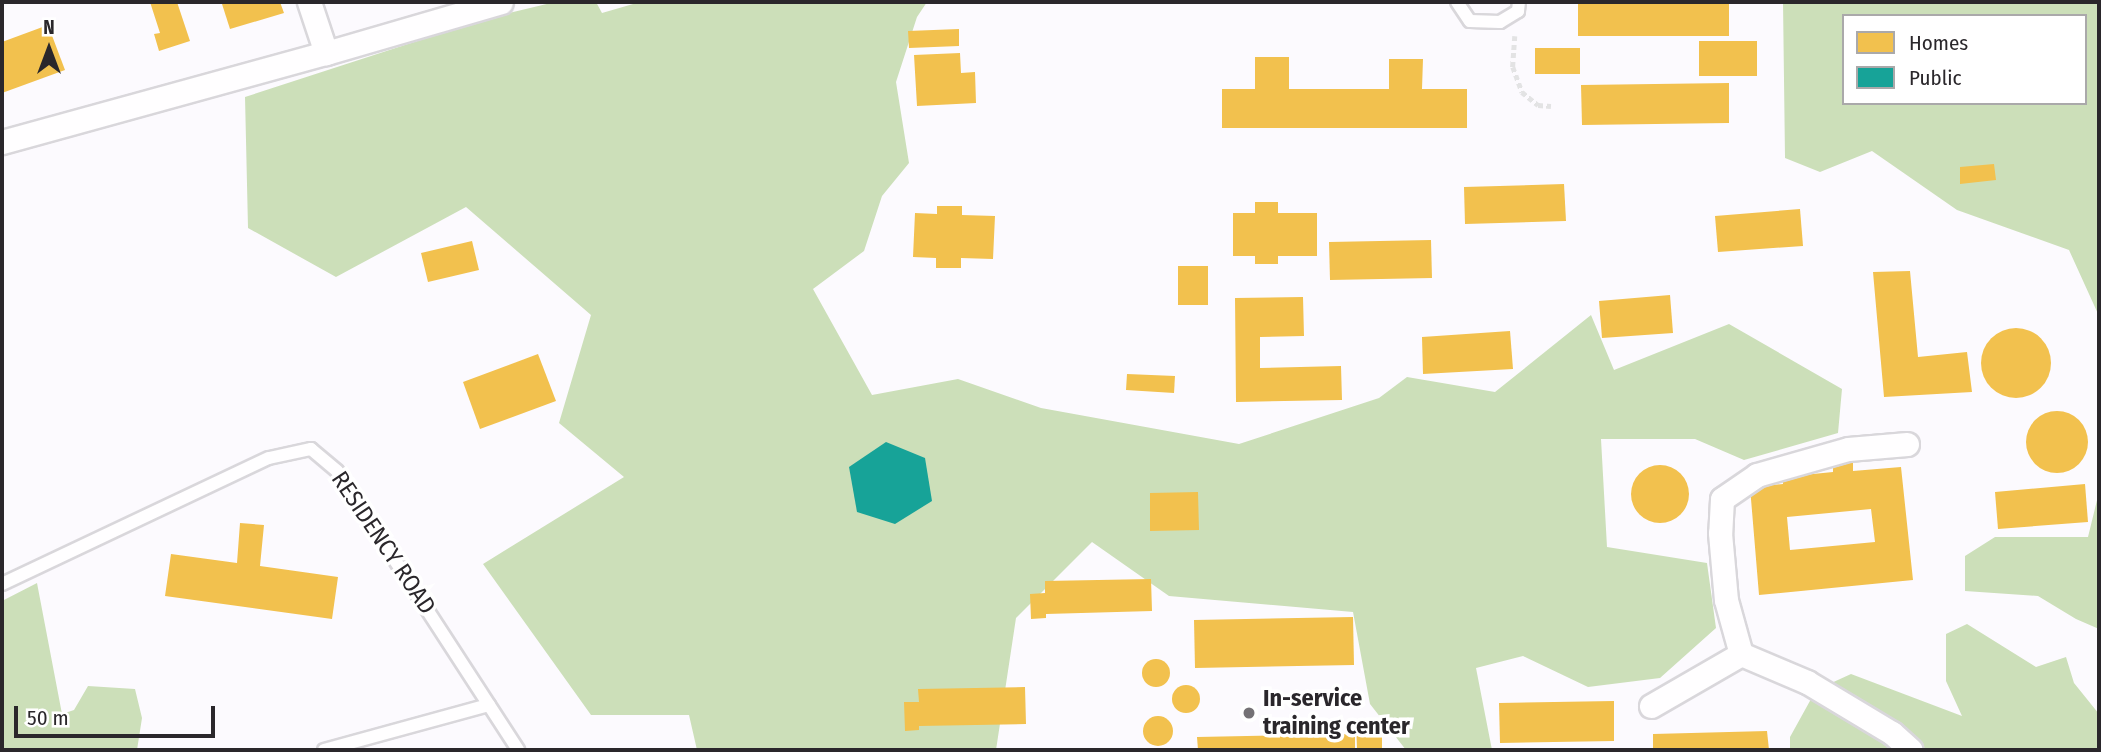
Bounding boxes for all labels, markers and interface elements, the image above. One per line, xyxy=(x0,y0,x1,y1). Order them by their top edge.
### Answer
north arrow xyxy=(14,14,84,84)
legend xyxy=(1842,14,2087,105)
text: N xyxy=(43,16,55,39)
text: Homes xyxy=(1909,30,1968,56)
text: Public xyxy=(1909,65,1961,91)
street label: RESIDENCY ROAD xyxy=(325,466,441,620)
place label: In-service training center xyxy=(1263,685,1410,741)
scale bar xyxy=(18,692,219,736)
text: 50 m xyxy=(27,705,69,731)
marker: In-service training center xyxy=(1241,705,1257,721)

